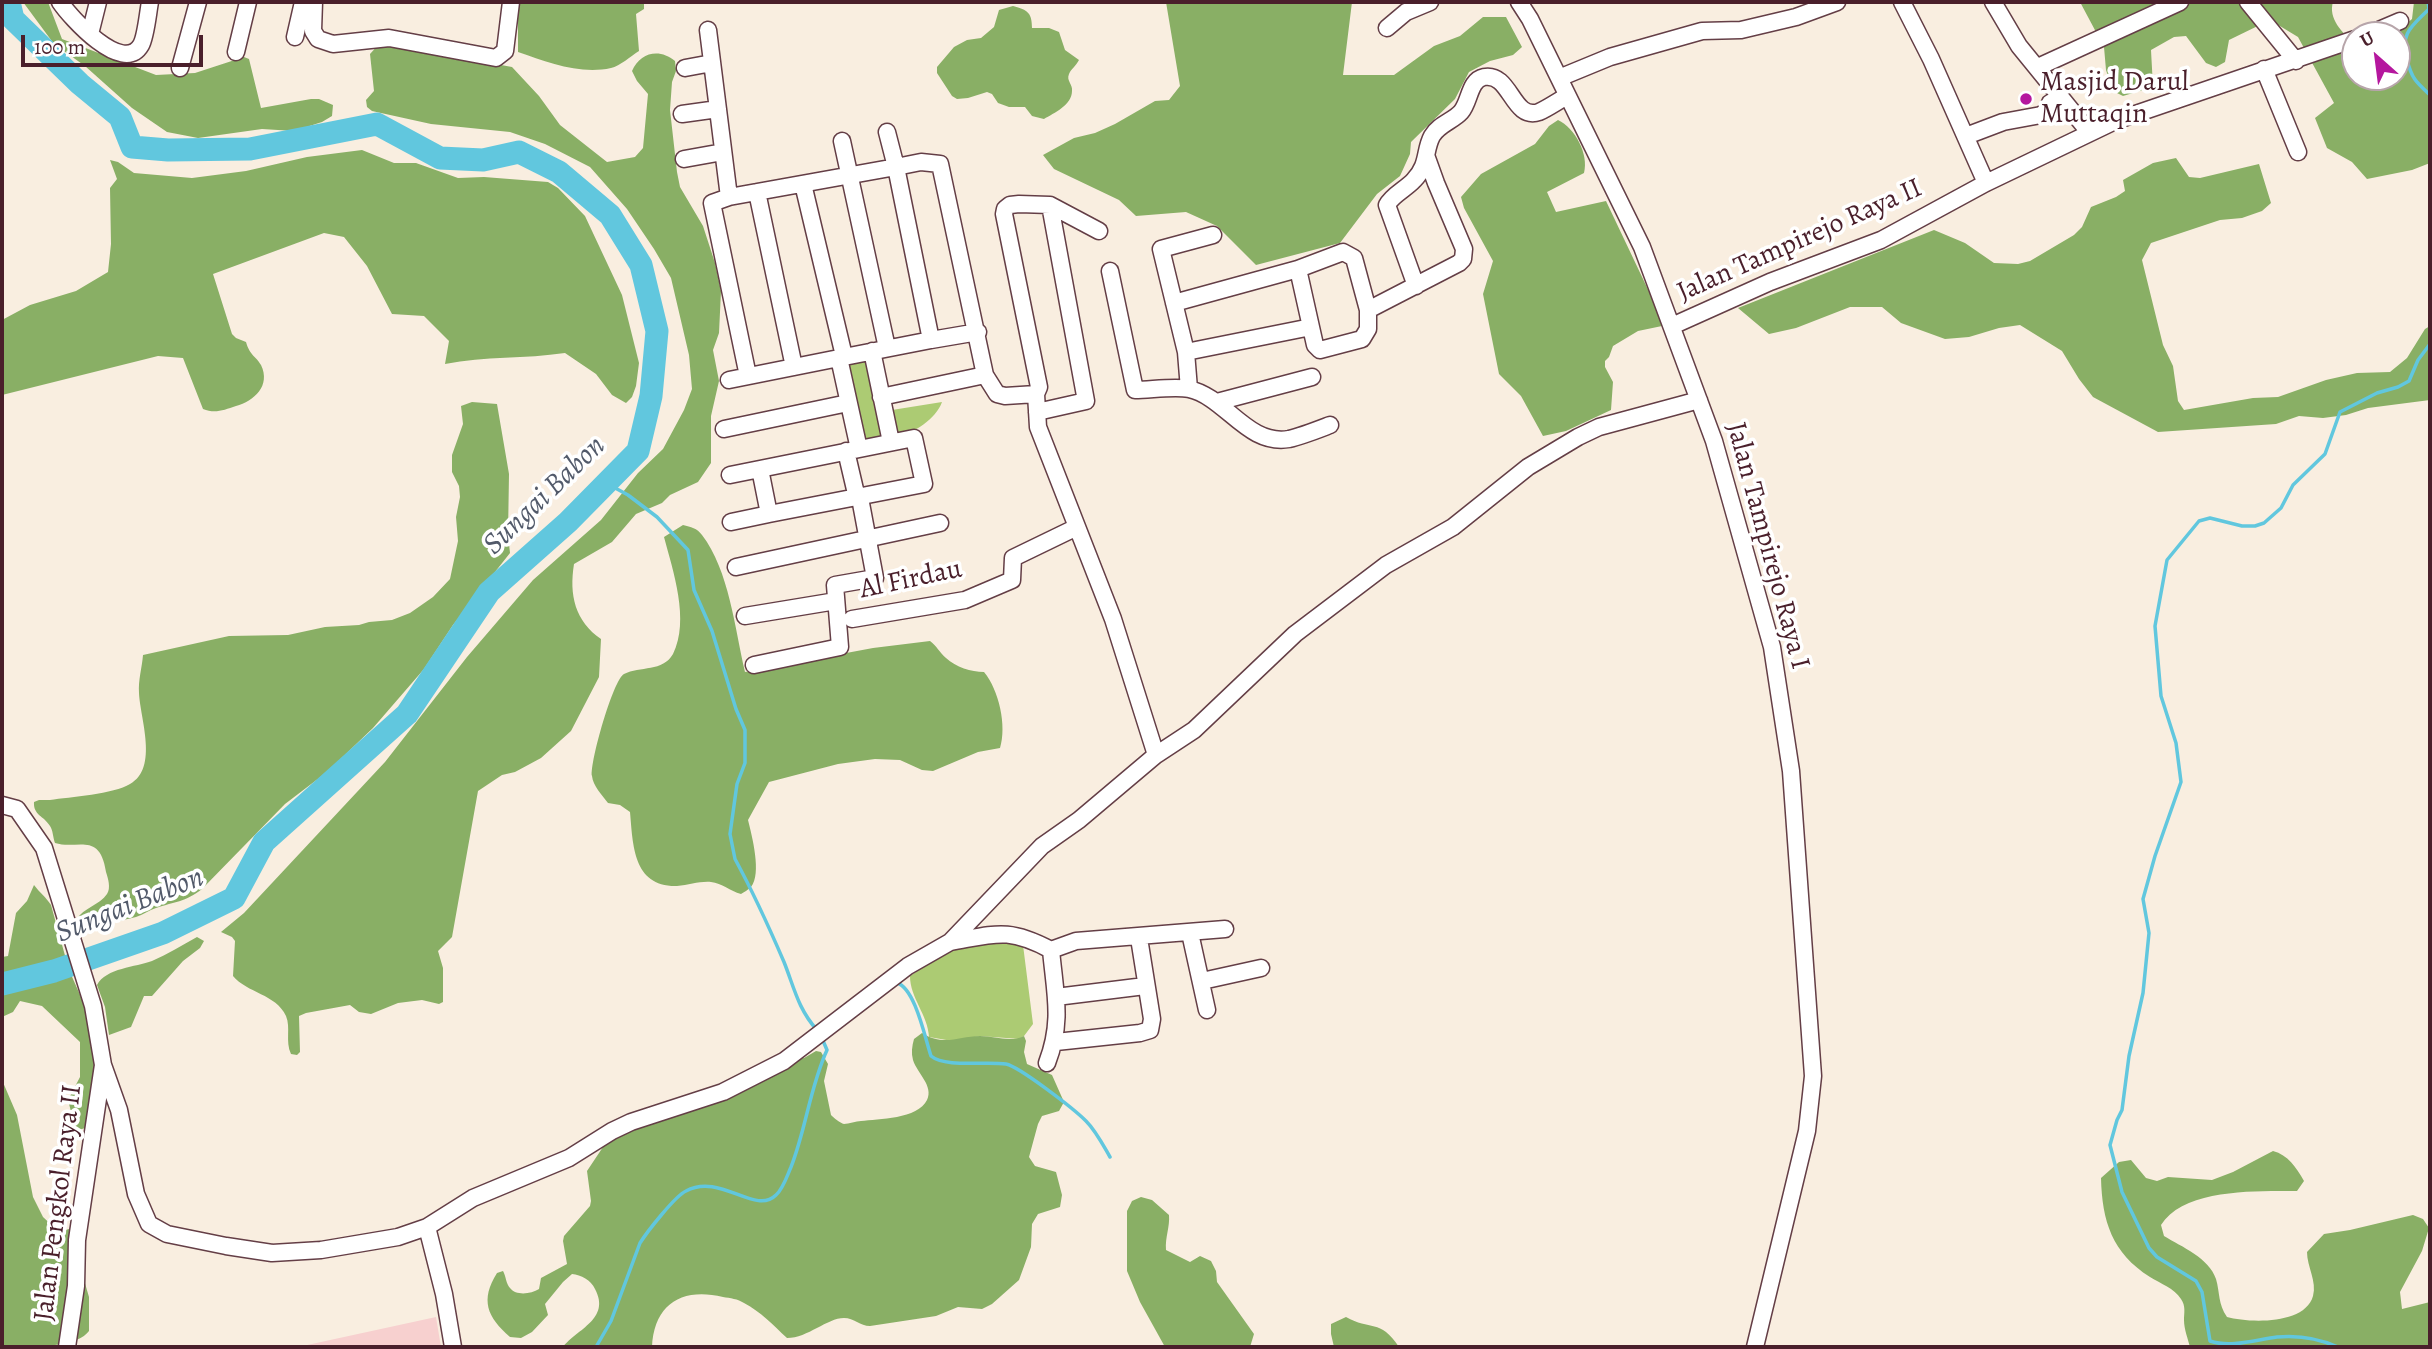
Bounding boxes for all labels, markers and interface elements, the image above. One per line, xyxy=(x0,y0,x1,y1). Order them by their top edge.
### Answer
scale bar xyxy=(24,21,206,65)
north arrow xyxy=(2341,21,2411,91)
text: U xyxy=(2355,25,2379,54)
text: 100 m xyxy=(34,33,85,61)
place label: Masjid Darul Muttaqin xyxy=(2040,66,2189,132)
marker: Masjid Darul Muttaqin xyxy=(2018,91,2034,107)
street label: Jalan Tampirejo Raya II xyxy=(1672,172,1928,310)
street label: Jalan Tampirejo Raya I xyxy=(1718,419,1816,673)
water label: Sungai Babon xyxy=(476,429,614,563)
street label: Al Firdau xyxy=(857,553,965,607)
water label: Sungai Babon xyxy=(51,860,209,952)
street label: Jalan Pengkol Raya II xyxy=(28,1083,90,1323)

